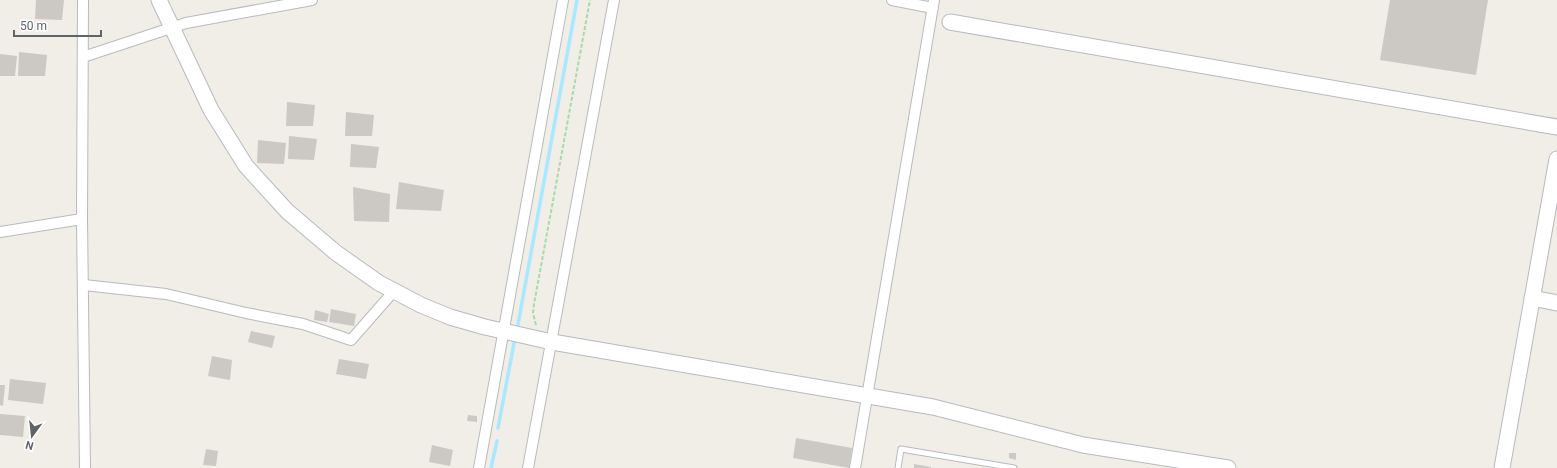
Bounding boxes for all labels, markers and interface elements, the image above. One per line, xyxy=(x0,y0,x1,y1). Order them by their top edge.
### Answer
scale bar xyxy=(14,12,101,38)
text: 50 m xyxy=(20,19,47,33)
north arrow xyxy=(12,416,52,456)
text: N xyxy=(24,438,35,452)

